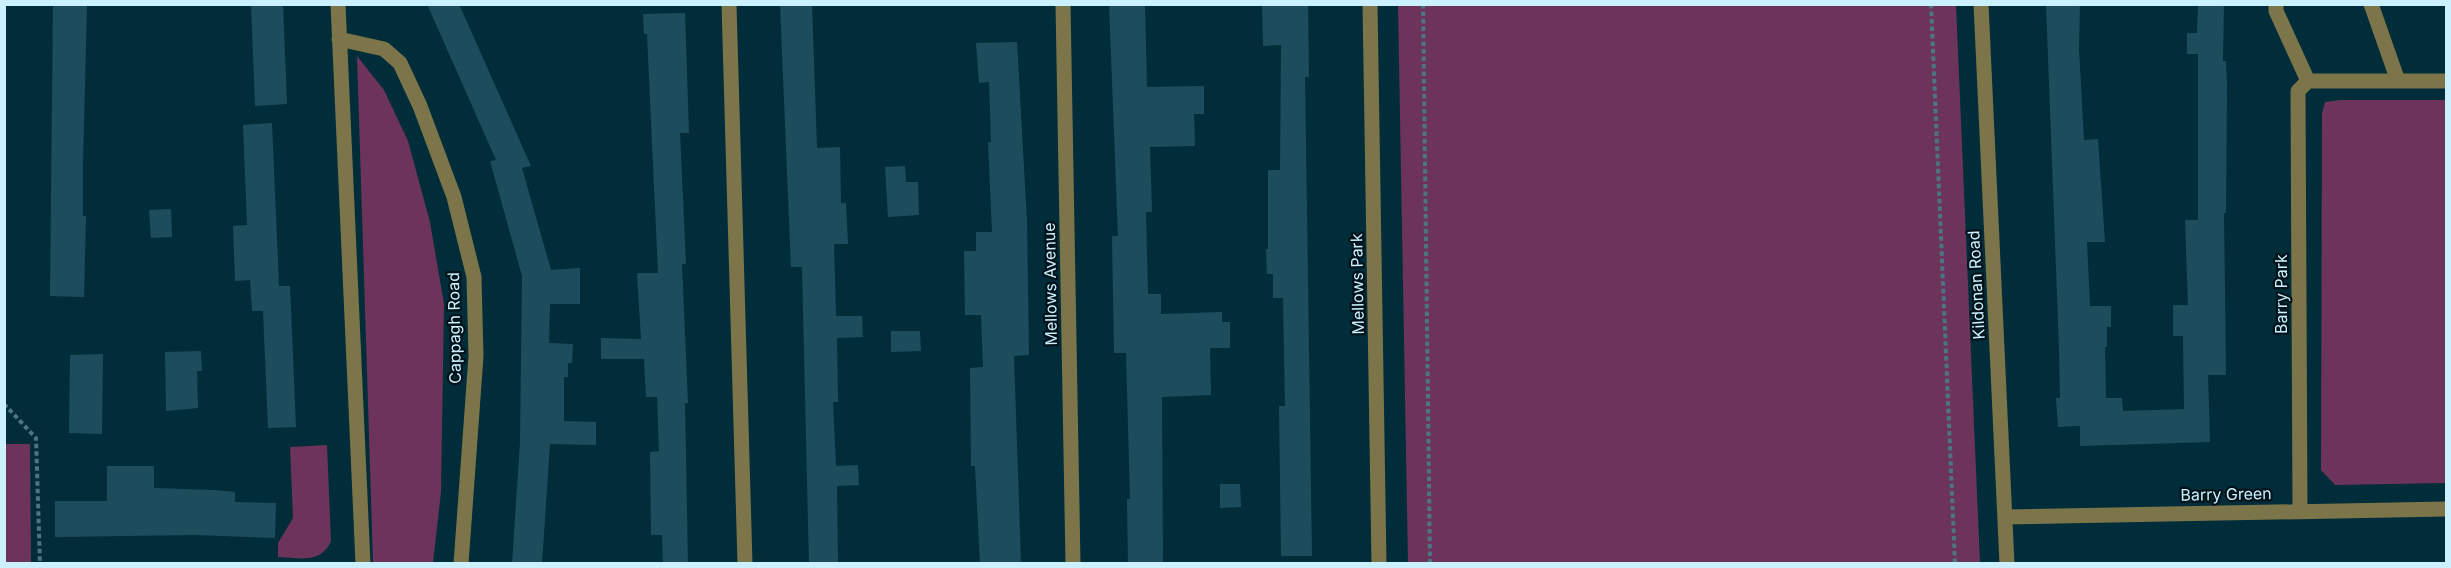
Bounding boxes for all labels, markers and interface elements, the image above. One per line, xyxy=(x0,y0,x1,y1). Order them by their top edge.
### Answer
street label: Mellows Avenue xyxy=(1039,222,1061,346)
street label: Kildonan Road xyxy=(1963,230,1989,340)
street label: Mellows Park xyxy=(1346,233,1368,335)
street label: Barry Park xyxy=(2271,254,2291,334)
street label: Cappagh Road xyxy=(443,272,465,384)
street label: Barry Green xyxy=(2180,483,2272,505)

